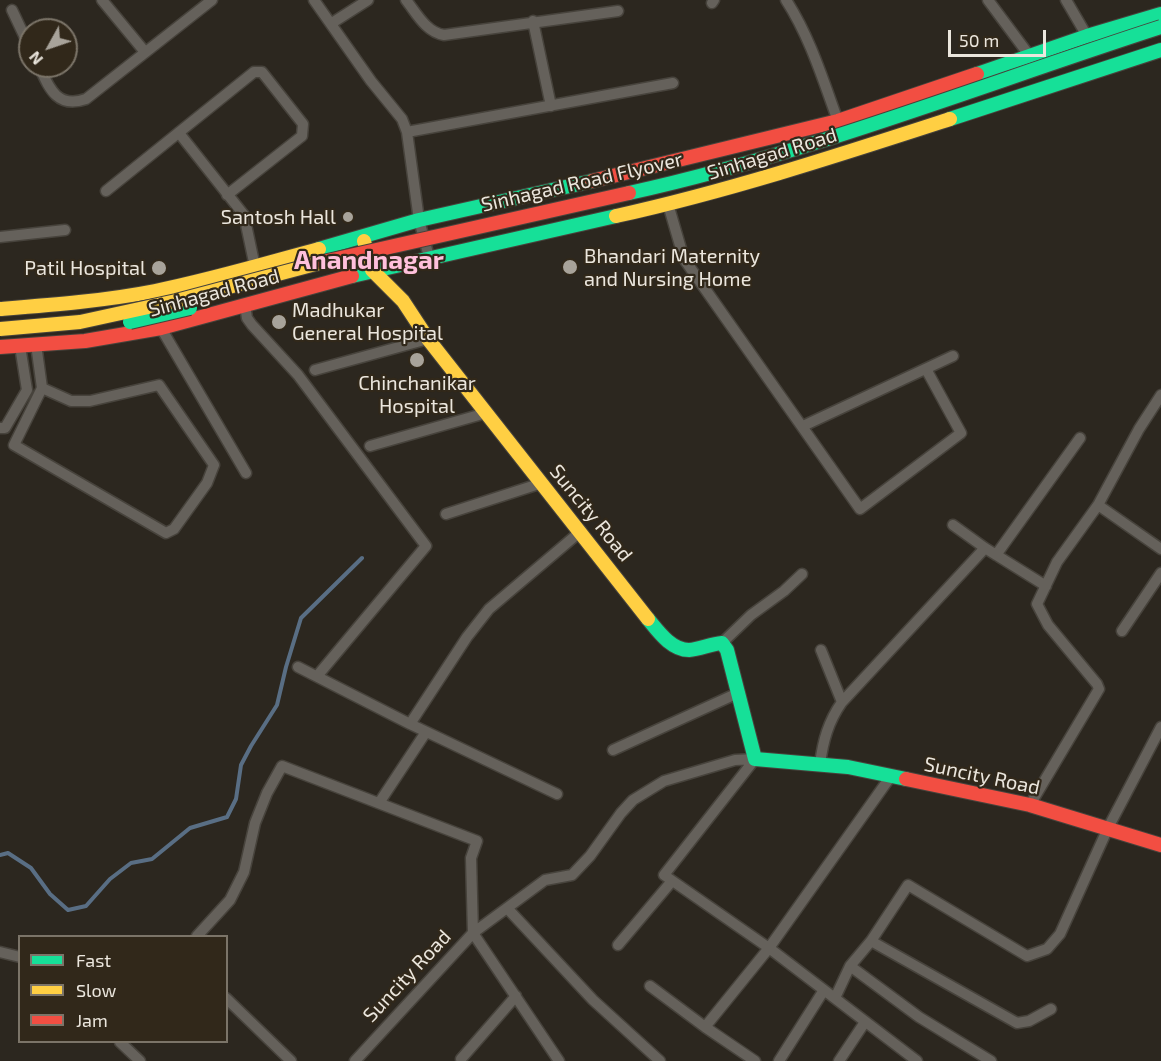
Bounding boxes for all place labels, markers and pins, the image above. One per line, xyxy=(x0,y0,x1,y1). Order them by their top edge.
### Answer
place label: Santosh Hall xyxy=(221,205,336,229)
marker: Santosh Hall xyxy=(341,210,355,224)
place label: Bhandari Maternity and Nursing Home xyxy=(584,244,760,291)
place label: Patil Hospital xyxy=(24,256,146,280)
marker: Bhandari Maternity and Nursing Home xyxy=(561,258,579,276)
marker: Patil Hospital xyxy=(150,259,168,277)
place label: Madhukar General Hospital xyxy=(292,298,443,345)
marker: Madhukar General Hospital xyxy=(270,313,288,331)
marker: Chinchanikar Hospital xyxy=(408,351,426,369)
place label: Chinchanikar Hospital xyxy=(358,371,476,418)

